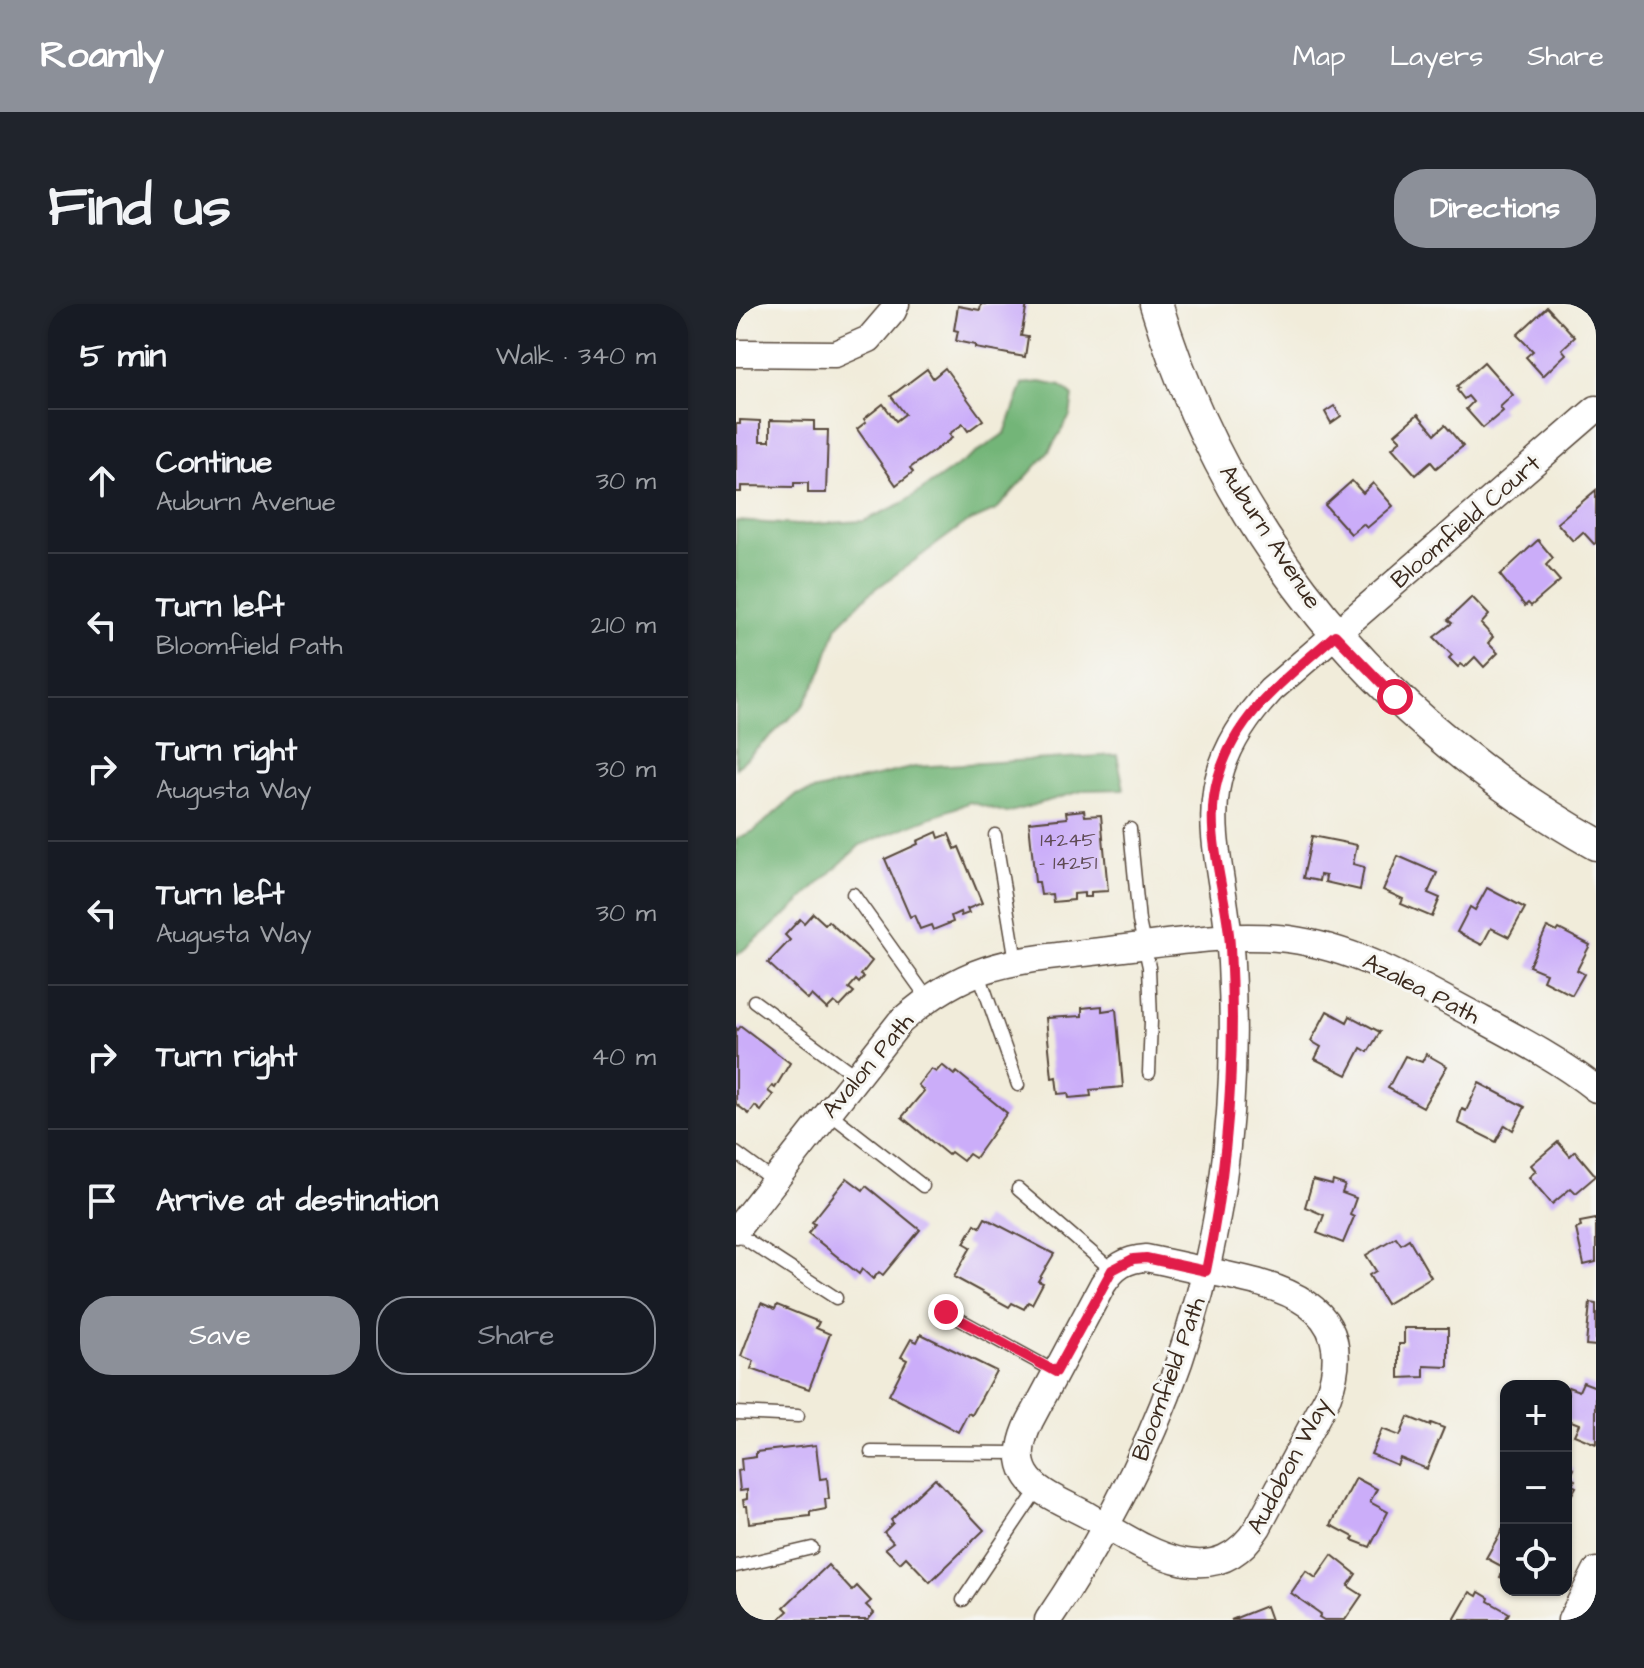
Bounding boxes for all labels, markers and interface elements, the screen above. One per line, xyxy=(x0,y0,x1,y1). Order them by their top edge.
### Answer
text: Roamly xyxy=(40,30,164,82)
text: Map xyxy=(1293,37,1346,76)
text: Layers xyxy=(1390,37,1483,76)
text: Share xyxy=(1527,37,1604,76)
text: Find us xyxy=(48,169,231,247)
button: Directions xyxy=(1394,169,1596,248)
text: 5 min xyxy=(80,332,166,380)
text: Walk · 340 m xyxy=(496,338,656,374)
text: Continue xyxy=(156,442,272,484)
street label: Bloomfield Court xyxy=(1384,447,1549,597)
street label: Auburn Avenue xyxy=(1211,458,1329,616)
icon: ahead xyxy=(80,459,124,503)
text: 30 m xyxy=(596,463,656,499)
text: Auburn Avenue xyxy=(156,484,336,520)
text: Turn left xyxy=(156,586,284,628)
icon: left xyxy=(80,603,124,647)
text: 210 m xyxy=(591,607,656,643)
text: Bloomfield Path xyxy=(156,628,343,664)
route start xyxy=(1377,679,1413,715)
text: Turn right xyxy=(156,730,297,772)
icon: right xyxy=(80,747,124,791)
text: 30 m xyxy=(596,751,656,787)
text: Augusta Way xyxy=(156,772,312,808)
house number: 14245 - 14251 xyxy=(1039,826,1098,877)
text: Turn left xyxy=(156,874,284,916)
icon: left xyxy=(80,891,124,935)
text: 30 m xyxy=(596,895,656,931)
text: Augusta Way xyxy=(156,916,312,952)
street label: Azalea Path xyxy=(1357,945,1485,1033)
street label: Avalon Path xyxy=(814,1006,922,1126)
icon: right xyxy=(80,1035,124,1079)
text: Turn right xyxy=(156,1036,297,1078)
text: 40 m xyxy=(591,1039,656,1075)
icon: arrive xyxy=(80,1179,124,1223)
text: Arrive at destination xyxy=(156,1180,438,1222)
street label: Bloomfield Path xyxy=(1124,1292,1214,1466)
route end xyxy=(928,1294,964,1330)
button: Save xyxy=(80,1296,360,1375)
button: Share xyxy=(376,1296,656,1375)
map controls xyxy=(1500,1380,1572,1596)
button: + xyxy=(1500,1380,1572,1452)
street label: Audobon Way xyxy=(1239,1392,1340,1541)
button: − xyxy=(1500,1452,1572,1524)
button: locate xyxy=(1500,1524,1572,1596)

